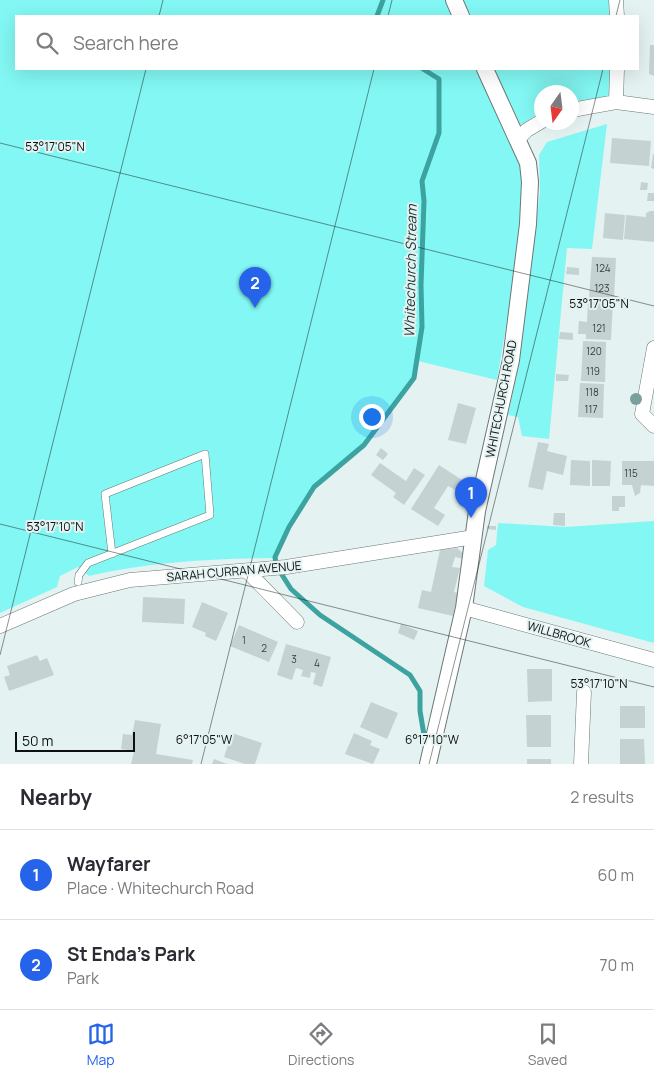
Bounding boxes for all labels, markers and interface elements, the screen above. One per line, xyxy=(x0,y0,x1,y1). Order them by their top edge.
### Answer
search box xyxy=(15,15,639,70)
icon: search xyxy=(33,29,61,57)
text: Search here xyxy=(73,30,179,56)
north arrow xyxy=(534,85,579,130)
text: 53°17'05"N xyxy=(25,138,85,155)
water label: Whitechurch Stream xyxy=(399,203,421,338)
house number: 124 xyxy=(595,261,611,275)
pin: 2 xyxy=(239,267,271,308)
house number: 123 xyxy=(594,281,610,295)
text: 53°17'05"N xyxy=(569,295,629,312)
house number: 121 xyxy=(592,321,606,335)
street label: WHITECHURCH ROAD xyxy=(481,339,521,459)
house number: 120 xyxy=(586,344,602,358)
house number: 119 xyxy=(586,364,600,378)
house number: 118 xyxy=(585,385,599,399)
house number: 117 xyxy=(585,402,597,416)
your location xyxy=(359,404,385,430)
house number: 115 xyxy=(624,466,638,480)
pin: 1 xyxy=(455,477,487,518)
text: 53°17'10"N xyxy=(26,518,84,535)
street label: SARAH CURRAN AVENUE xyxy=(166,557,302,585)
street label: WILLBROOK xyxy=(525,617,594,651)
house number: 1 xyxy=(242,633,246,647)
house number: 2 xyxy=(261,641,267,655)
house number: 3 xyxy=(291,652,297,666)
house number: 4 xyxy=(314,656,320,670)
text: 53°17'10"N xyxy=(570,675,628,692)
scale bar xyxy=(15,729,135,752)
text: 50 m xyxy=(22,731,53,750)
text: 6°17'05"W xyxy=(176,731,233,748)
text: 6°17'10"W xyxy=(405,731,460,748)
text: Nearby xyxy=(20,783,92,811)
text: 2 results xyxy=(570,786,634,808)
text: Wayfarer xyxy=(67,851,151,877)
text: 1 xyxy=(32,864,40,886)
text: 60 m xyxy=(598,864,634,886)
text: Place · Whitechurch Road xyxy=(67,877,254,899)
text: St Enda's Park xyxy=(67,941,195,967)
text: 2 xyxy=(31,954,41,976)
text: 70 m xyxy=(599,954,634,976)
text: Park xyxy=(67,967,99,989)
tab: Map xyxy=(87,1020,115,1069)
tab: Directions xyxy=(288,1020,354,1069)
tab: Saved xyxy=(528,1020,567,1069)

